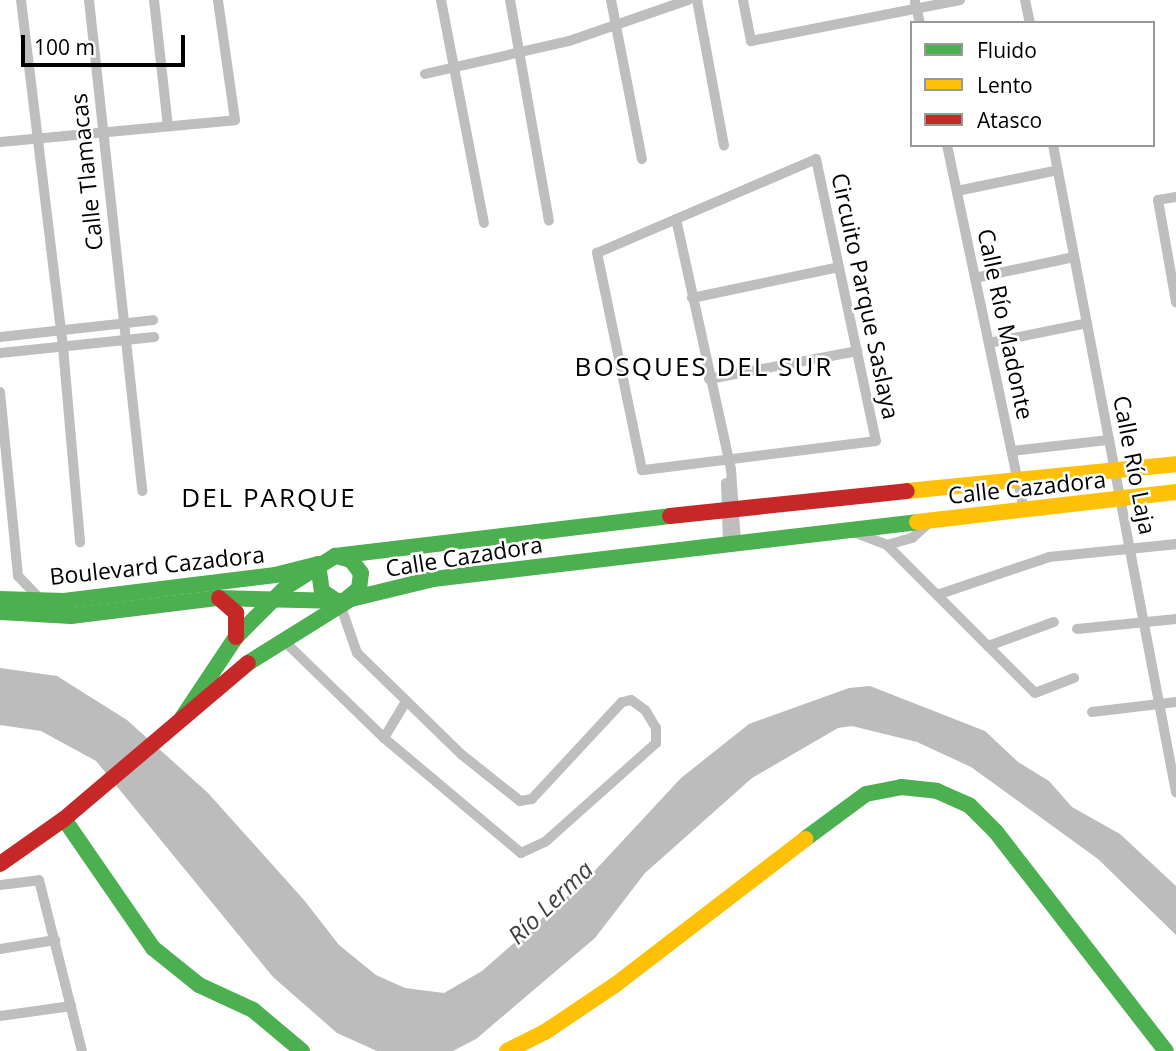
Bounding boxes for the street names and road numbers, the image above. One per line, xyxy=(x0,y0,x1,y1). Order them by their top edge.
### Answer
street label: Calle Tlamacas xyxy=(64,92,108,252)
street label: Circuito Parque Saslaya xyxy=(826,170,906,422)
street label: Calle Río Madonte xyxy=(972,226,1040,422)
street label: Calle Río Laja xyxy=(1108,393,1162,537)
street label: Calle Cazadora xyxy=(947,465,1107,509)
street label: Calle Cazadora xyxy=(383,530,545,582)
street label: Boulevard Cazadora xyxy=(48,540,266,590)

